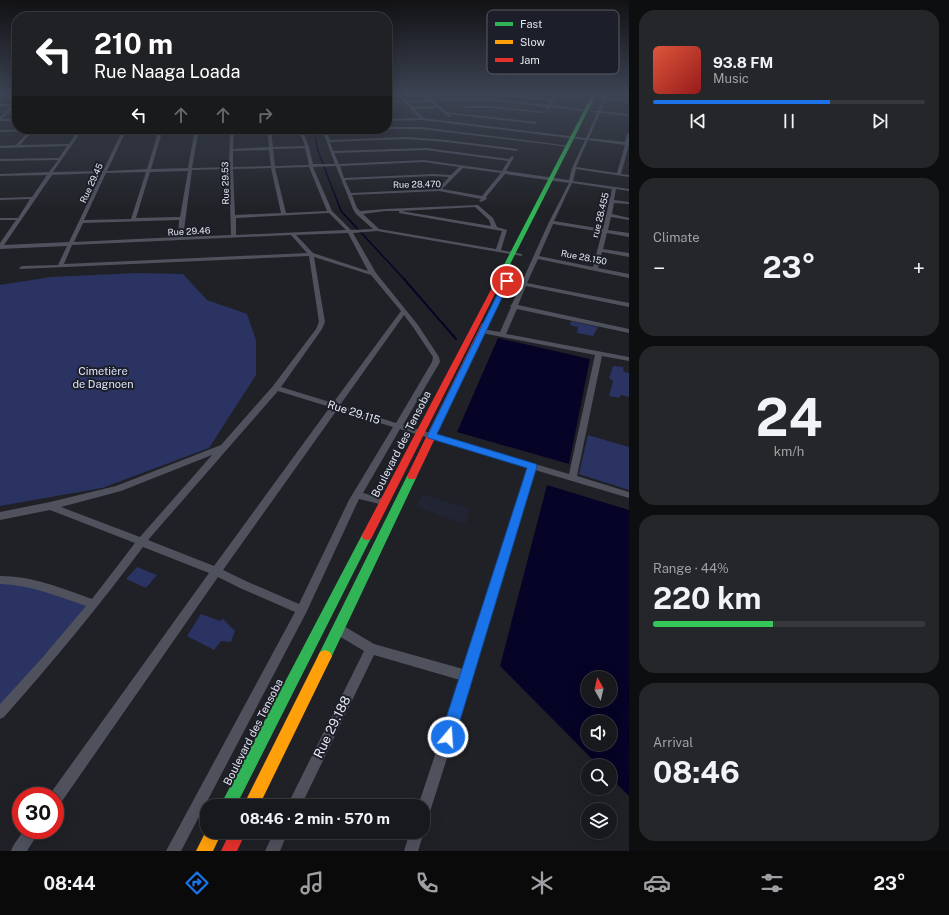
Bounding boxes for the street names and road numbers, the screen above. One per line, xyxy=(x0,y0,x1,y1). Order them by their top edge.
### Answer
street label: Rue 29.45 xyxy=(77,161,105,205)
street label: Rue 29.53 xyxy=(219,161,231,205)
street label: Rue 28.470 xyxy=(393,178,442,190)
street label: rue 28.455 xyxy=(589,191,611,239)
street label: Rue 29.46 xyxy=(167,224,211,238)
street label: Rue 28.150 xyxy=(560,247,608,267)
street label: Boulevard des Tensoba xyxy=(369,389,433,499)
street label: Rue 29.115 xyxy=(326,398,382,426)
street label: Boulevard des Tensoba xyxy=(221,677,285,787)
street label: Rue 29.188 xyxy=(310,693,354,761)

